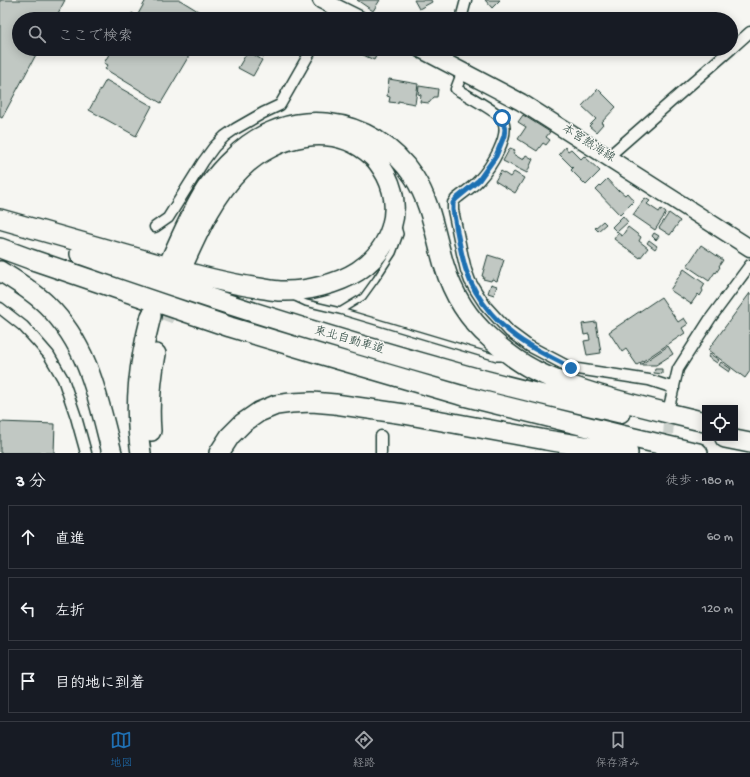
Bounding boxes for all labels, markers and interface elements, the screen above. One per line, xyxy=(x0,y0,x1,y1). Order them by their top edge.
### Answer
search box xyxy=(12,12,738,56)
icon: search xyxy=(26,23,48,45)
text: ここで検索 xyxy=(58,28,133,46)
route start xyxy=(493,109,511,127)
street label: 本宮熱海線 xyxy=(559,121,618,166)
street label: 東北自動車道 xyxy=(312,323,386,358)
route end xyxy=(562,359,580,377)
map controls xyxy=(702,405,738,441)
button: locate xyxy=(702,405,738,441)
text: 3 分 xyxy=(16,473,46,493)
text: 徒歩 · 180 m xyxy=(666,474,734,489)
icon: ahead xyxy=(17,526,39,548)
text: 60 m xyxy=(707,530,733,545)
text: 直進 xyxy=(55,531,85,549)
icon: left xyxy=(17,598,39,620)
text: 120 m xyxy=(702,602,733,617)
text: 左折 xyxy=(55,603,85,621)
icon: arrive xyxy=(17,670,39,692)
text: 目的地に到着 xyxy=(55,675,145,693)
tab: 地図 xyxy=(110,729,132,770)
tab: 経路 xyxy=(353,729,375,770)
tab: 保存済み xyxy=(596,729,640,770)

